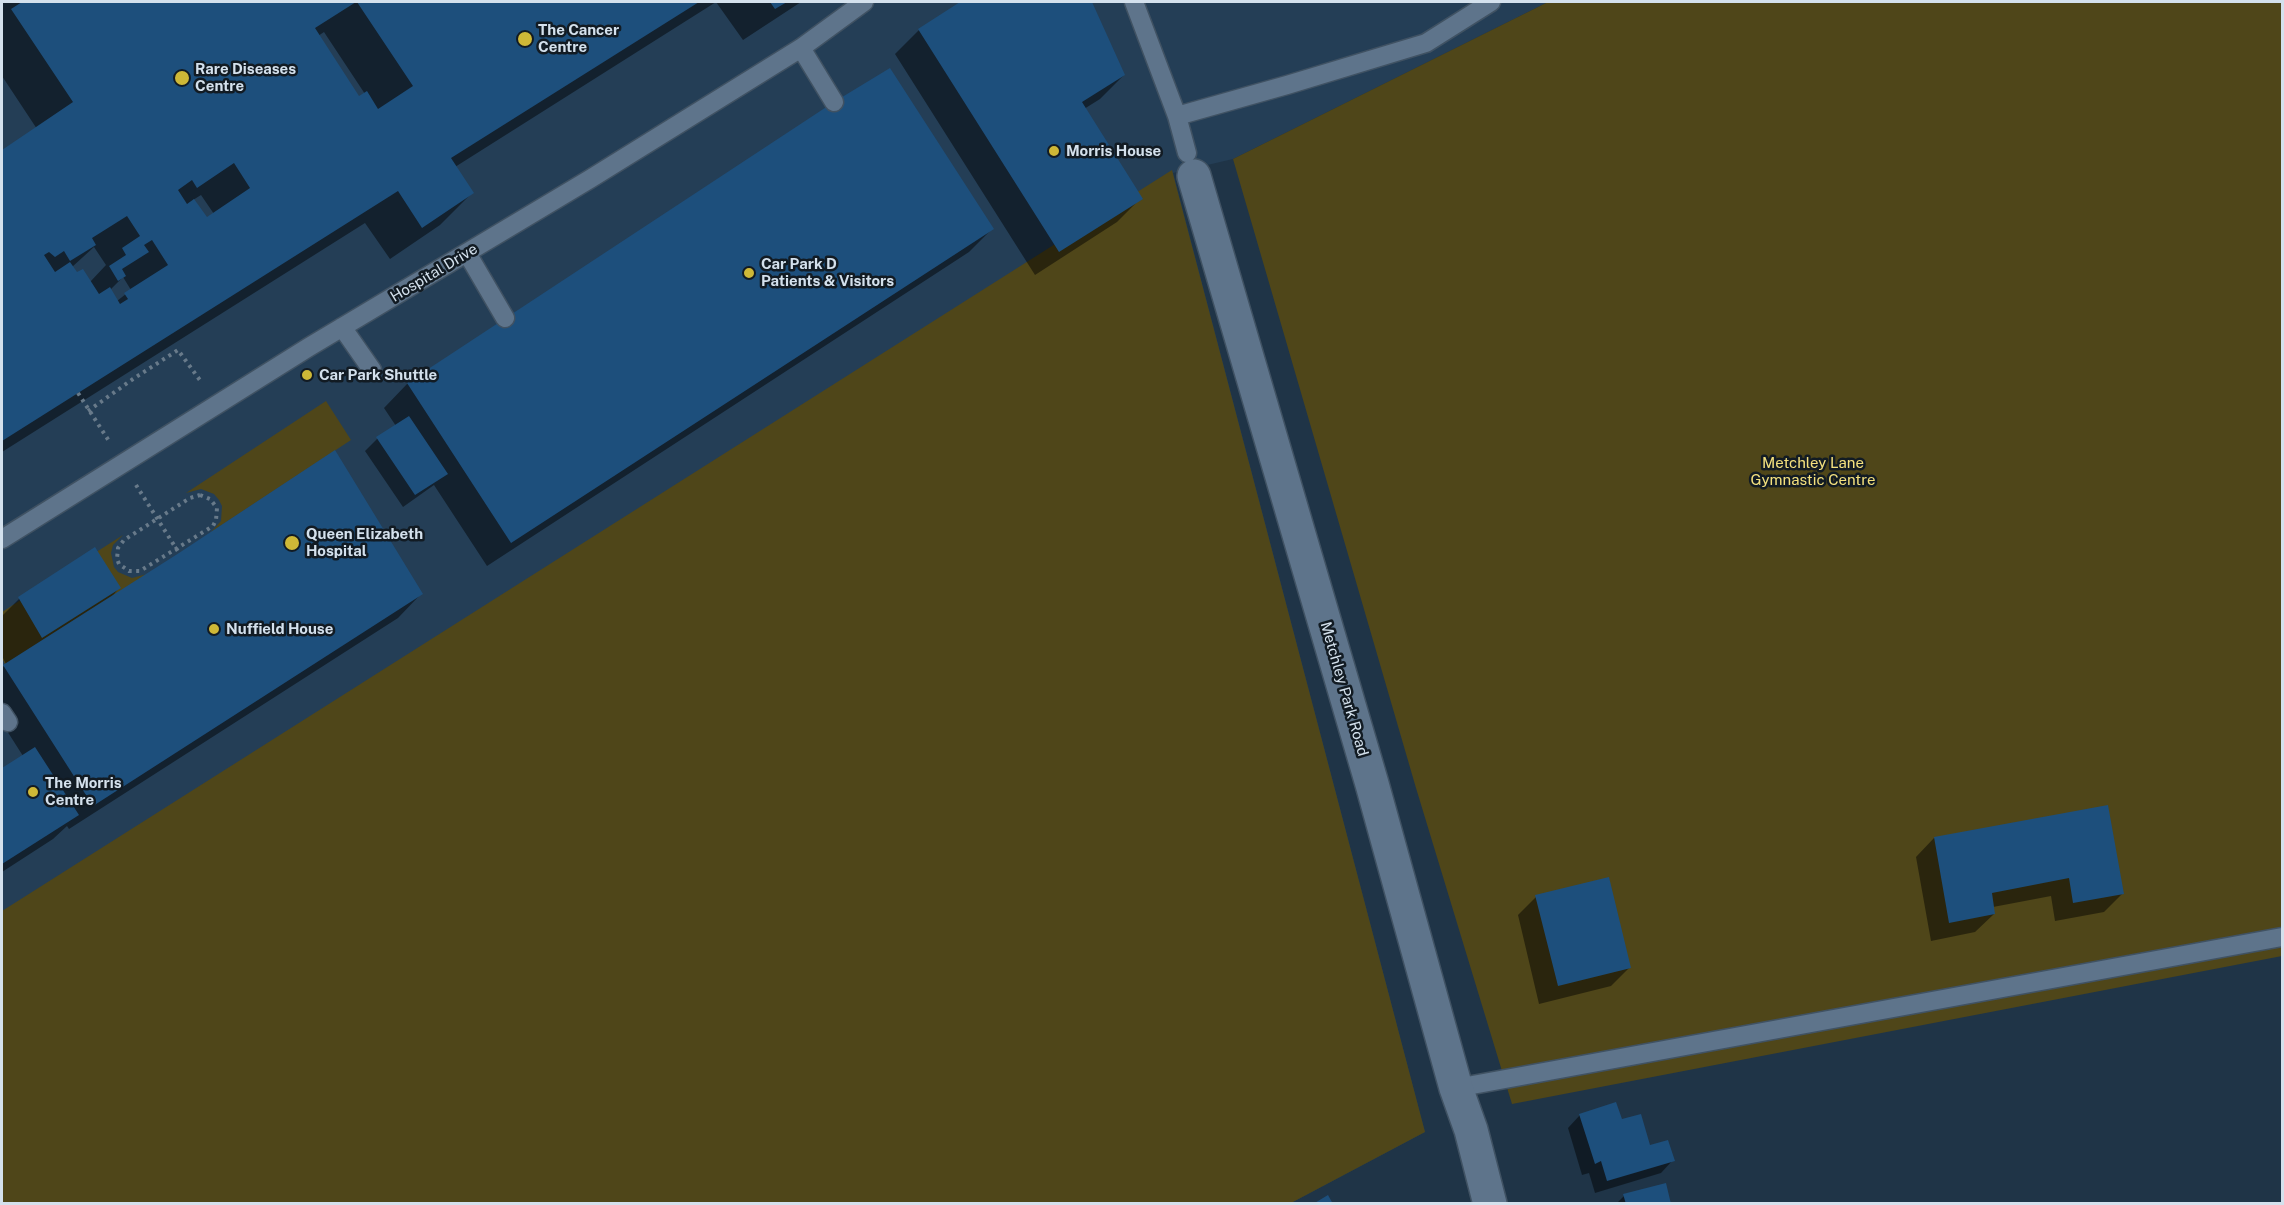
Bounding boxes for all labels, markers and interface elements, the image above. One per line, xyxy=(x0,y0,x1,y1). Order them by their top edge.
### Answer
place label: The Cancer Centre xyxy=(538,21,619,56)
marker: The Cancer Centre xyxy=(516,30,534,48)
place label: Rare Diseases Centre xyxy=(195,60,296,95)
marker: Rare Diseases Centre xyxy=(173,69,191,87)
place label: Morris House xyxy=(1066,142,1161,160)
marker: Morris House xyxy=(1047,144,1061,158)
street label: Hospital Drive xyxy=(387,240,481,306)
place label: Car Park D Patients & Visitors xyxy=(761,255,894,290)
marker: Car Park D Patients & Visitors xyxy=(742,266,756,280)
place label: Car Park Shuttle xyxy=(319,366,437,384)
marker: Car Park Shuttle xyxy=(300,368,314,382)
park label: Metchley Lane Gymnastic Centre xyxy=(1751,454,1875,489)
place label: Queen Elizabeth Hospital xyxy=(306,525,423,560)
marker: Queen Elizabeth Hospital xyxy=(283,534,301,552)
place label: Nuffield House xyxy=(226,620,333,638)
street label: Metchley Park Road xyxy=(1316,620,1372,758)
marker: Nuffield House xyxy=(207,622,221,636)
place label: The Morris Centre xyxy=(45,774,122,809)
marker: The Morris Centre xyxy=(26,785,40,799)

